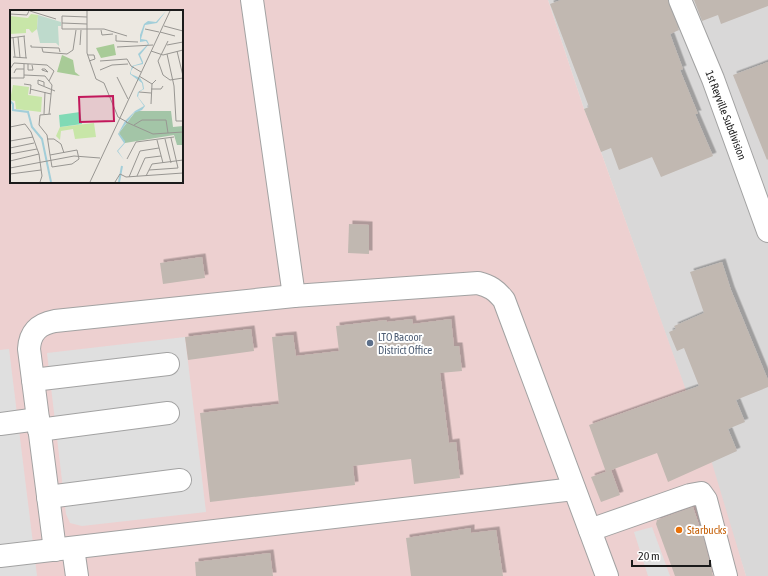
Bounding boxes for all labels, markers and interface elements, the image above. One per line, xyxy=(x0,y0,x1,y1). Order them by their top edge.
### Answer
inset map xyxy=(10,10,183,183)
street label: 1st Reyville Subdivision xyxy=(703,69,749,161)
place label: LTO Bacoor District Office xyxy=(378,331,432,356)
marker: LTO Bacoor District Office xyxy=(365,338,375,348)
place label: Starbucks xyxy=(687,524,727,536)
marker: Starbucks xyxy=(674,525,684,535)
scale bar xyxy=(632,542,710,568)
text: 20 m xyxy=(638,549,660,563)

